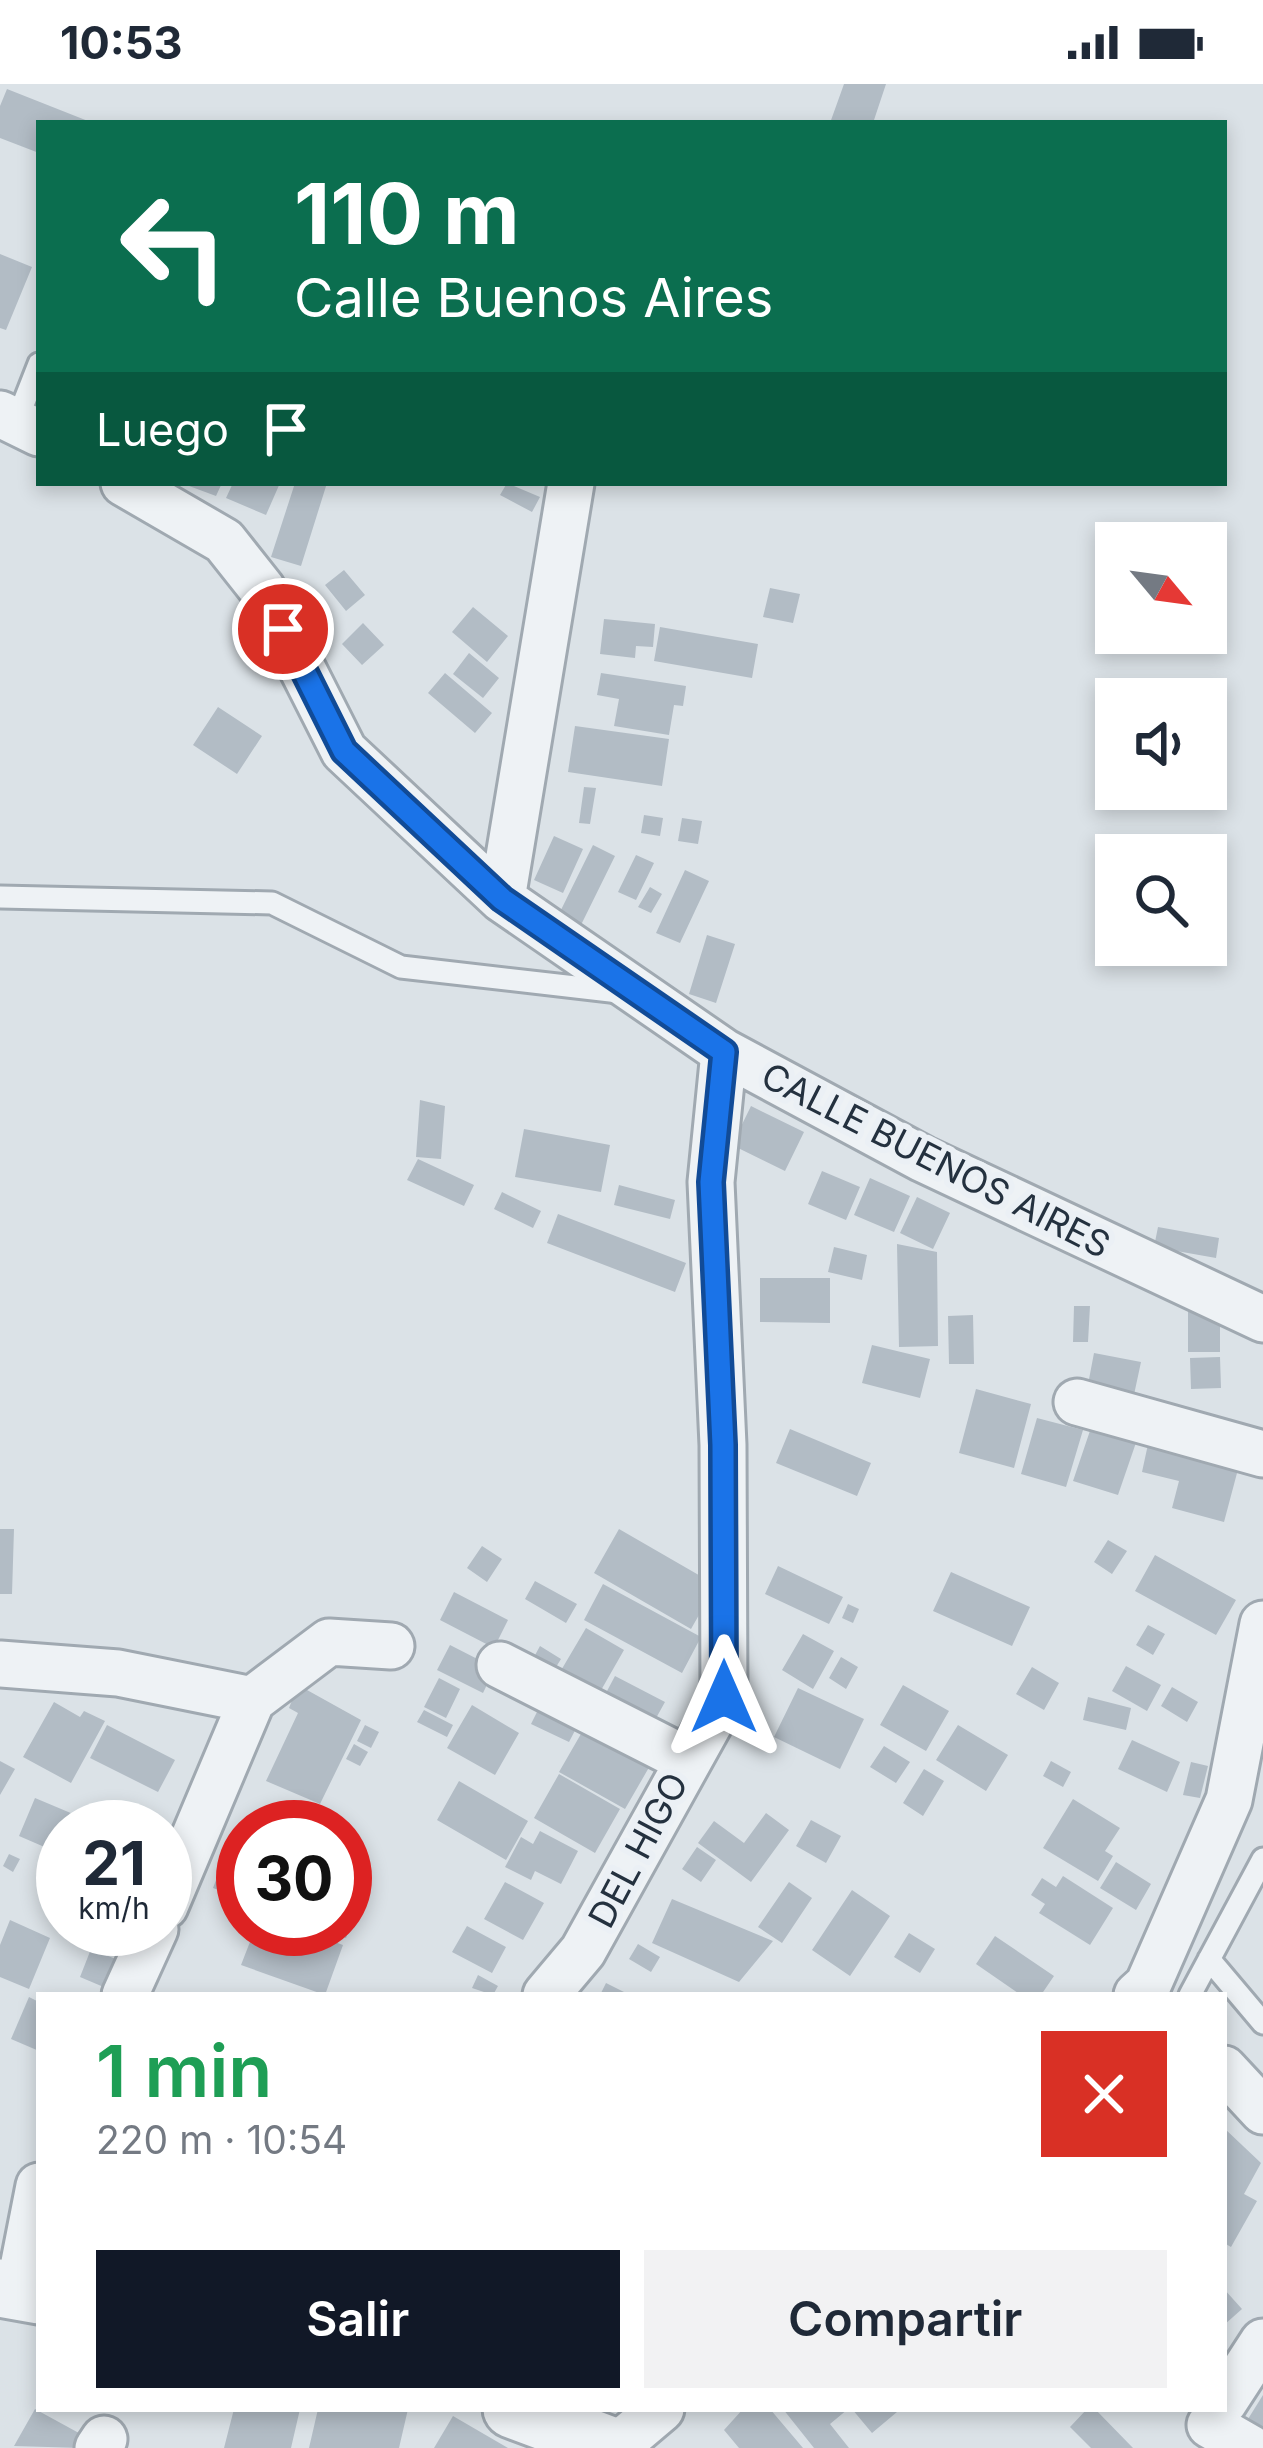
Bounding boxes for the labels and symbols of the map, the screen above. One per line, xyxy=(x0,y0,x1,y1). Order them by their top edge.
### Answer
north arrow xyxy=(1095,522,1227,654)
pin xyxy=(232,578,334,680)
street label: CALLE BUENOS AIRES xyxy=(754,1053,1118,1267)
position arrow xyxy=(661,1634,787,1760)
street label: DEL HIGO xyxy=(579,1765,697,1935)
speed limit sign: 30 xyxy=(216,1800,372,1956)

